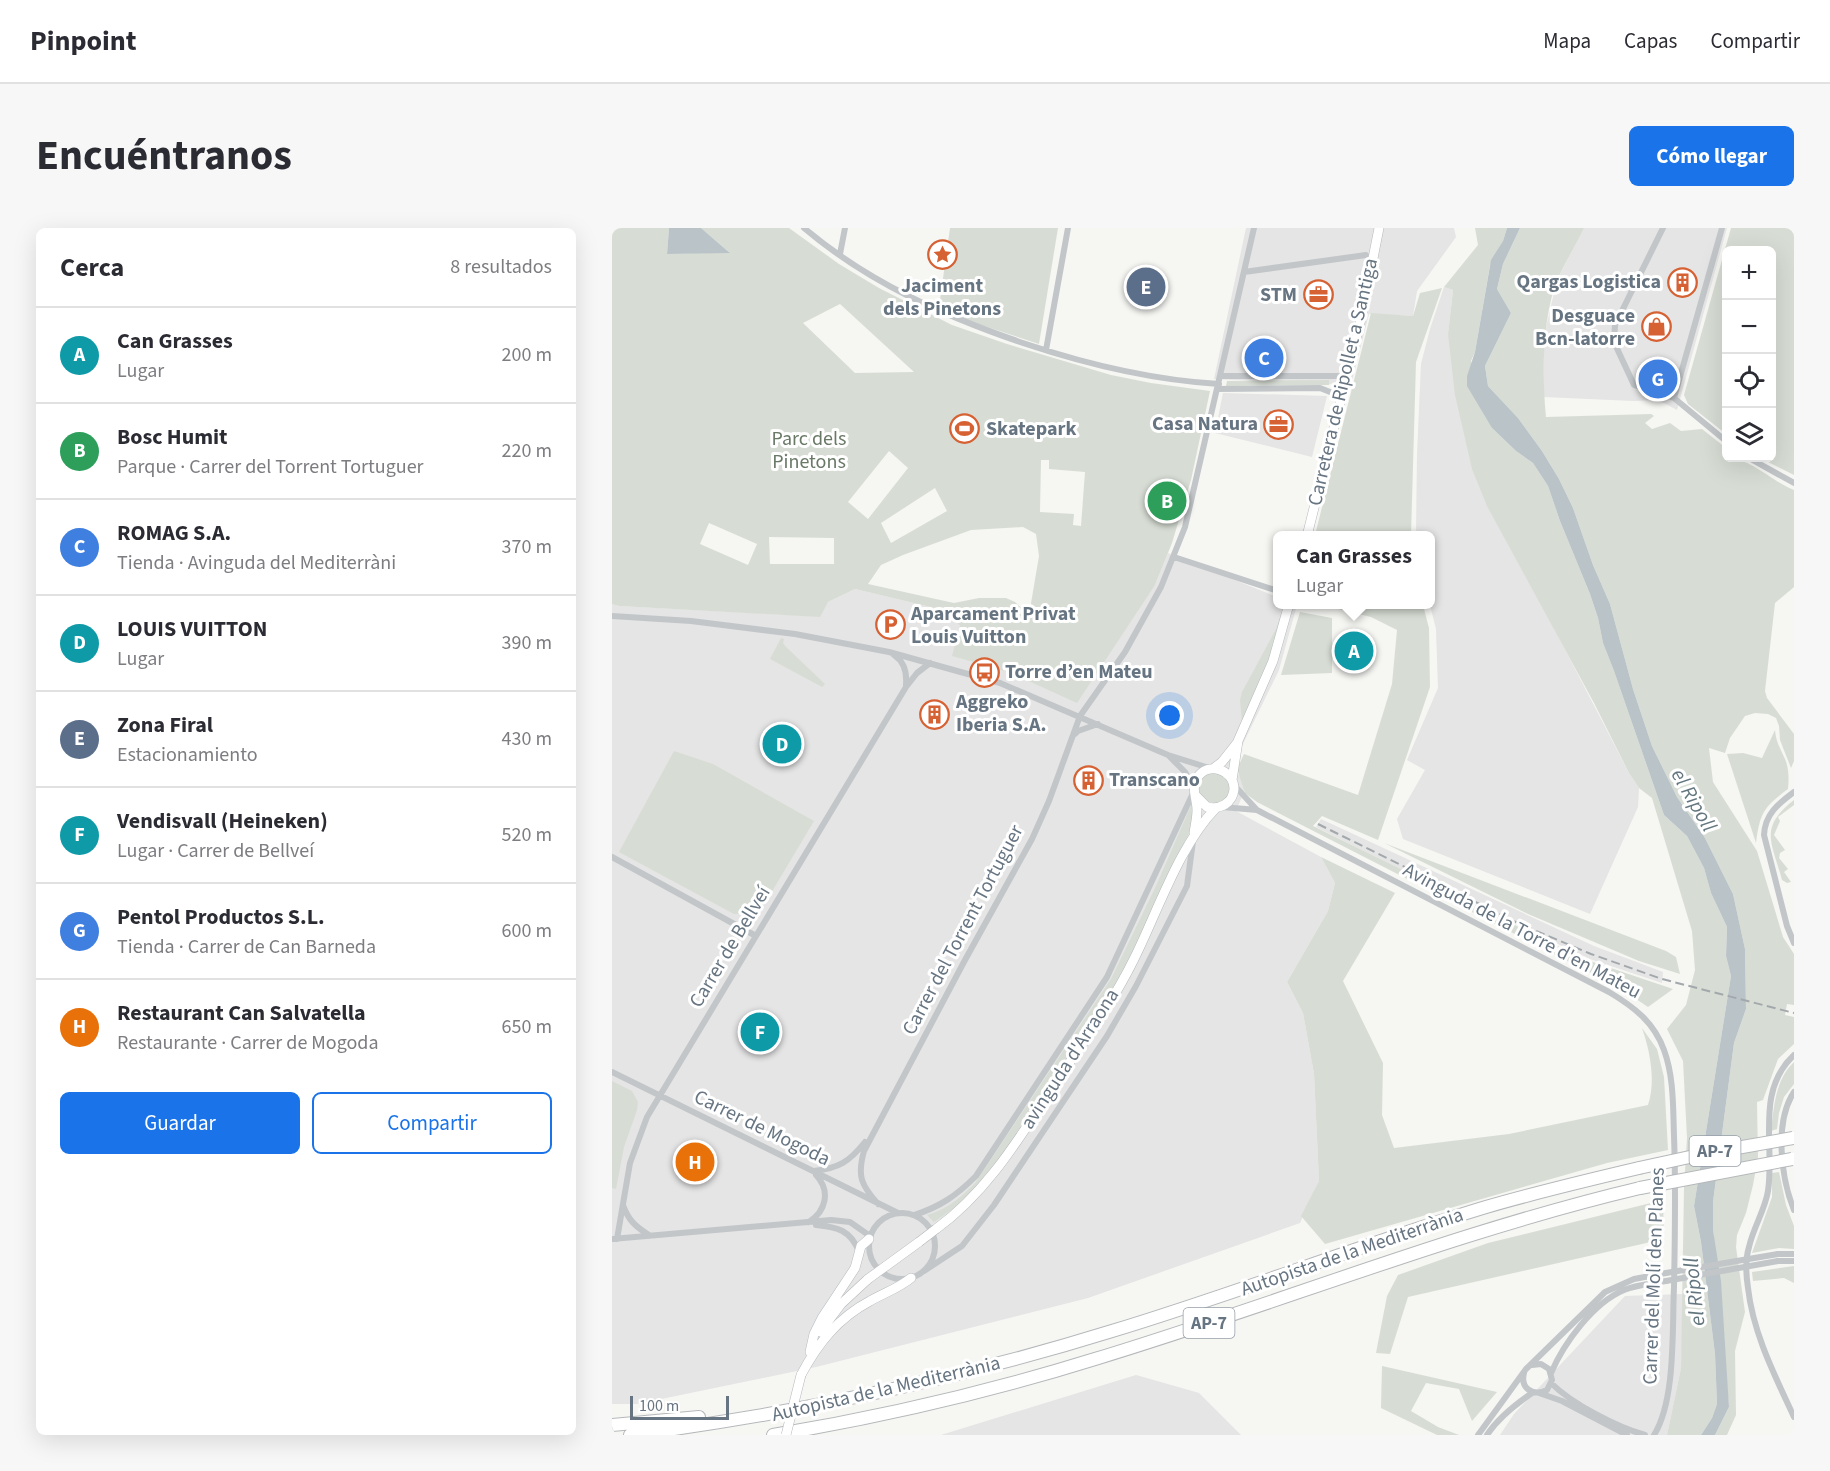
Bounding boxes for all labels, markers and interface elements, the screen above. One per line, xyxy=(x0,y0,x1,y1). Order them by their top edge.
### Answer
text: Pinpoint xyxy=(30,21,137,61)
text: Mapa xyxy=(1543,26,1591,56)
text: Capas xyxy=(1624,26,1677,56)
text: Compartir xyxy=(1710,26,1800,56)
text: Encuéntranos xyxy=(36,126,292,186)
button: Cómo llegar xyxy=(1629,126,1794,186)
place icon: Jaciment dels Pinetons xyxy=(926,239,958,271)
map controls xyxy=(1722,246,1776,462)
button: + xyxy=(1722,246,1776,300)
text: Cerca xyxy=(60,249,124,286)
text: 8 resultados xyxy=(450,253,552,281)
street label: Carretera de Ripollet a Santiga xyxy=(1301,256,1385,508)
pin: E xyxy=(1126,264,1166,310)
building icon: Qargas Logistica xyxy=(1666,266,1698,298)
place label: Qargas Logistica xyxy=(1517,268,1661,296)
place label: Jaciment dels Pinetons xyxy=(883,272,1001,323)
office icon: STM xyxy=(1302,279,1334,311)
place label: STM xyxy=(1260,281,1297,309)
button: − xyxy=(1722,300,1776,354)
place label: Desguace Bcn-latorre xyxy=(1535,302,1635,353)
shop icon: Desguace Bcn-latorre xyxy=(1640,311,1672,343)
text: Can Grasses xyxy=(117,325,233,357)
pin: C xyxy=(1244,336,1284,380)
text: A xyxy=(74,341,85,369)
text: 200 m xyxy=(502,341,552,369)
button: locate xyxy=(1722,354,1776,408)
pin: G xyxy=(1638,356,1678,402)
text: Lugar xyxy=(117,357,164,385)
office icon: Casa Natura xyxy=(1263,408,1295,440)
button: layers xyxy=(1722,408,1776,462)
place label: Casa Natura xyxy=(1152,410,1258,438)
sports icon: Skatepark xyxy=(949,413,981,445)
place label: Skatepark xyxy=(986,415,1076,443)
text: Bosc Humit xyxy=(117,421,228,453)
park label: Parc dels Pinetons xyxy=(772,425,846,476)
text: B xyxy=(73,437,86,465)
text: 220 m xyxy=(502,437,552,465)
text: Parque · Carrer del Torrent Tortuguer xyxy=(117,453,424,481)
pin: B xyxy=(1148,478,1186,524)
text: ROMAG S.A. xyxy=(117,517,231,549)
popup xyxy=(1273,531,1435,609)
text: C xyxy=(74,533,85,561)
text: 370 m xyxy=(502,533,552,561)
text: Can Grasses xyxy=(1296,540,1412,572)
text: Tienda · Avinguda del Mediterràni xyxy=(117,549,396,577)
text: Lugar xyxy=(1296,572,1343,600)
place label: Aparcament Privat Louis Vuitton xyxy=(910,600,1076,651)
parking icon: Aparcament Privat Louis Vuitton xyxy=(874,609,906,641)
text: LOUIS VUITTON xyxy=(117,613,267,645)
pin: A xyxy=(1334,628,1374,674)
text: D xyxy=(73,629,86,657)
text: 390 m xyxy=(502,629,552,657)
text: Lugar xyxy=(117,645,164,673)
bus stop icon: Torre d’en Mateu xyxy=(968,656,1000,688)
place label: Torre d’en Mateu xyxy=(1005,658,1153,686)
place label: Aggreko Iberia S.A. xyxy=(955,688,1046,739)
building icon: Aggreko Iberia S.A. xyxy=(919,698,951,730)
your location xyxy=(1155,701,1184,730)
text: Zona Firal xyxy=(117,709,213,741)
pin: D xyxy=(762,722,802,766)
text: E xyxy=(74,725,85,753)
text: 430 m xyxy=(502,725,552,753)
text: Estacionamiento xyxy=(117,741,258,769)
water label: el Ripoll xyxy=(1664,763,1725,838)
building icon: Transcano xyxy=(1072,764,1104,796)
place label: Transcano xyxy=(1109,766,1200,794)
text: Vendisvall (Heineken) xyxy=(117,805,328,837)
street label: Carrer del Torrent Tortuguer xyxy=(896,820,1030,1040)
text: F xyxy=(74,821,85,849)
text: 520 m xyxy=(502,821,552,849)
text: Lugar · Carrer de Bellveí xyxy=(117,837,314,865)
street label: Avinguda de la Torre d'en Mateu xyxy=(1398,856,1646,1006)
street label: Carrer de Bellveí xyxy=(683,880,778,1013)
text: Pentol Productos S.L. xyxy=(117,901,325,933)
text: G xyxy=(73,917,86,945)
text: 600 m xyxy=(502,917,552,945)
text: Tienda · Carrer de Can Barneda xyxy=(117,933,376,961)
street label: avinguda d'Arraona xyxy=(1014,983,1126,1135)
text: Restaurant Can Salvatella xyxy=(117,997,366,1029)
pin: F xyxy=(740,1010,780,1054)
text: H xyxy=(73,1013,86,1041)
text: 650 m xyxy=(502,1013,552,1041)
text: Restaurante · Carrer de Mogoda xyxy=(117,1029,379,1057)
street label: Carrer de Mogoda xyxy=(689,1083,835,1173)
button: Guardar xyxy=(60,1092,300,1154)
button: Compartir xyxy=(312,1092,552,1154)
road number: AP-7 xyxy=(1690,1136,1740,1166)
pin: H xyxy=(676,1140,715,1184)
street label: Carrer del Molí den Planes xyxy=(1636,1167,1672,1385)
street label: Autopista de la Mediterrània xyxy=(1237,1201,1467,1303)
water label: el Ripoll xyxy=(1675,1256,1713,1328)
road number: AP-7 xyxy=(1184,1308,1234,1338)
street label: Autopista de la Mediterrània xyxy=(769,1349,1003,1429)
scale bar xyxy=(630,1393,729,1420)
text: 100 m xyxy=(639,1395,679,1417)

